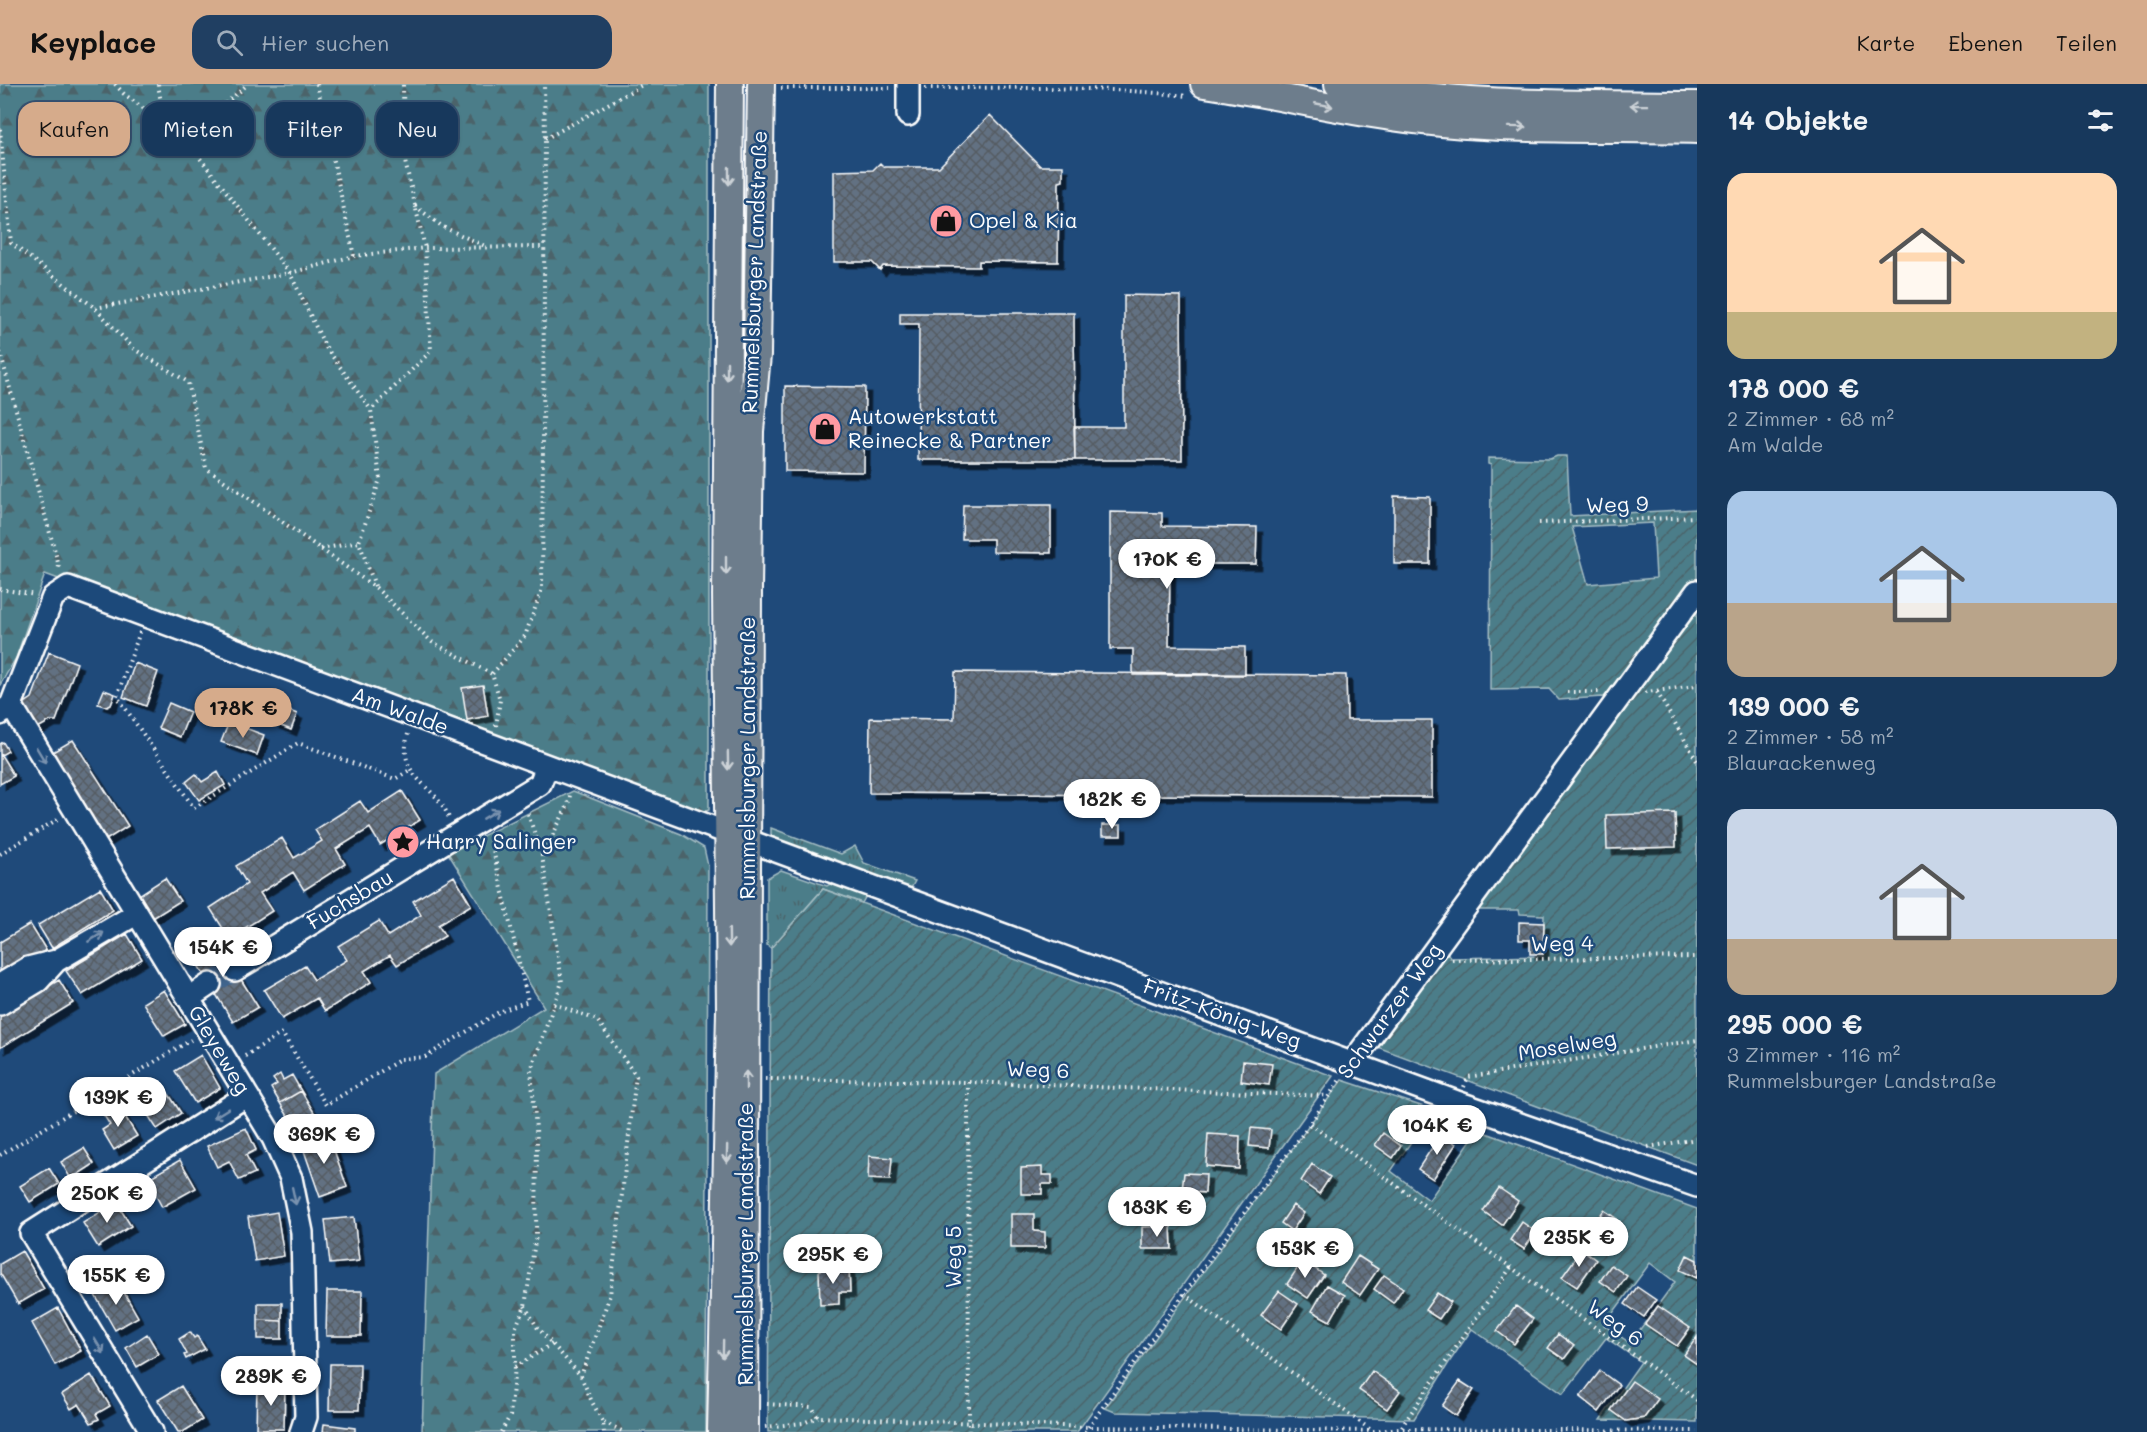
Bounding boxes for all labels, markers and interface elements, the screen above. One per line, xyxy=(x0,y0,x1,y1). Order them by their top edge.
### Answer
search box xyxy=(192,15,612,69)
text: Keyplace xyxy=(30,24,156,60)
icon: search xyxy=(213,26,246,59)
text: Hier suchen xyxy=(261,28,389,57)
text: Karte xyxy=(1857,29,1915,56)
text: Ebenen xyxy=(1948,29,2023,56)
text: Teilen xyxy=(2056,29,2117,56)
one-way arrow xyxy=(1629,99,1649,110)
one-way arrow xyxy=(1313,100,1333,111)
chip: Kaufen xyxy=(18,102,130,156)
chip: Mieten xyxy=(142,102,254,156)
chip: Filter xyxy=(266,102,364,156)
chip: Neu xyxy=(376,102,458,156)
text: 14 Objekte xyxy=(1727,103,1868,137)
icon: filters xyxy=(2084,104,2117,137)
one-way arrow xyxy=(1507,121,1527,132)
street label: Rummelsburger Landstraße xyxy=(735,130,772,414)
one-way arrow xyxy=(723,165,735,185)
shop icon: Opel & Kia xyxy=(928,203,964,239)
place label: Opel & Kia xyxy=(969,206,1078,233)
icon: home xyxy=(1868,212,1976,320)
one-way arrow xyxy=(721,360,733,380)
text: 178 000 € xyxy=(1727,371,1859,405)
place label: Autowerkstatt Reinecke & Partner xyxy=(848,402,1052,453)
text: 2 Zimmer · 68 m² xyxy=(1727,405,1894,431)
shop icon: Autowerkstatt Reinecke & Partner xyxy=(807,411,843,447)
text: Am Walde xyxy=(1727,431,1823,457)
street label: Weg 9 xyxy=(1585,489,1649,518)
icon: home xyxy=(1868,530,1976,638)
pin: 170K € xyxy=(1118,539,1216,590)
text: 170K € xyxy=(1132,545,1202,571)
one-way arrow xyxy=(720,555,732,575)
street label: Rummelsburger Landstraße xyxy=(733,616,760,900)
street label: Am Walde xyxy=(348,680,453,740)
pin: 178K € xyxy=(194,688,292,739)
text: 139 000 € xyxy=(1727,689,1860,723)
text: 178K € xyxy=(209,694,277,720)
text: 2 Zimmer · 58 m² xyxy=(1727,723,1894,749)
one-way arrow xyxy=(35,746,47,763)
text: Blaurackenweg xyxy=(1727,749,1876,775)
one-way arrow xyxy=(722,750,733,770)
pin: 182K € xyxy=(1063,779,1161,830)
text: 182K € xyxy=(1077,785,1147,811)
one-way arrow xyxy=(482,808,499,820)
place icon: Harry Salinger xyxy=(385,824,421,860)
place label: Harry Salinger xyxy=(426,827,577,854)
icon: home xyxy=(1868,848,1976,956)
street label: Fuchsbau xyxy=(301,863,397,935)
pin: 154K € xyxy=(174,927,272,978)
one-way arrow xyxy=(723,928,735,948)
street label: Weg 4 xyxy=(1530,928,1594,957)
one-way arrow xyxy=(87,931,104,943)
text: 154K € xyxy=(188,933,258,959)
street label: Schwarzer Weg xyxy=(1330,937,1447,1083)
street label: Fritz-König-Weg xyxy=(1140,971,1305,1054)
street label: Gleyeweg xyxy=(183,1000,257,1099)
text: 295 000 € xyxy=(1727,1007,1862,1041)
street label: Moselweg xyxy=(1516,1023,1618,1066)
text: 3 Zimmer · 116 m² xyxy=(1727,1041,1900,1067)
street label: Weg 6 xyxy=(1006,1054,1070,1083)
text: Rummelsburger Landstraße xyxy=(1727,1067,1997,1093)
one-way arrow xyxy=(740,1070,752,1090)
pin: 139K € xyxy=(69,1077,167,1128)
text: 139K € xyxy=(83,1083,153,1109)
street label: Rummelsburger Landstraße xyxy=(731,1102,758,1386)
pin: 104K € xyxy=(1388,1105,1486,1156)
one-way arrow xyxy=(213,1107,230,1119)
text: 104K € xyxy=(1402,1111,1472,1137)
pin: 369K € xyxy=(275,1114,373,1165)
text: 369K € xyxy=(288,1120,360,1146)
one-way arrow xyxy=(721,1143,733,1163)
pin: 250K € xyxy=(58,1173,156,1224)
text: 250K € xyxy=(71,1179,143,1205)
one-way arrow xyxy=(289,1186,301,1205)
pin: 183K € xyxy=(1108,1187,1206,1238)
text: 183K € xyxy=(1122,1193,1192,1219)
pin: 235K € xyxy=(1530,1217,1628,1268)
text: 235K € xyxy=(1543,1223,1615,1249)
street label: Weg 5 xyxy=(939,1226,966,1288)
pin: 153K € xyxy=(1256,1228,1354,1279)
pin: 295K € xyxy=(784,1234,882,1285)
text: 153K € xyxy=(1270,1234,1340,1260)
text: 295K € xyxy=(797,1240,869,1266)
pin: 155K € xyxy=(67,1255,165,1306)
text: 155K € xyxy=(82,1261,150,1287)
street label: Weg 6 xyxy=(1582,1292,1649,1351)
one-way arrow xyxy=(94,1337,106,1354)
one-way arrow xyxy=(717,1338,729,1358)
pin: 289K € xyxy=(222,1356,320,1407)
text: 289K € xyxy=(235,1362,307,1388)

